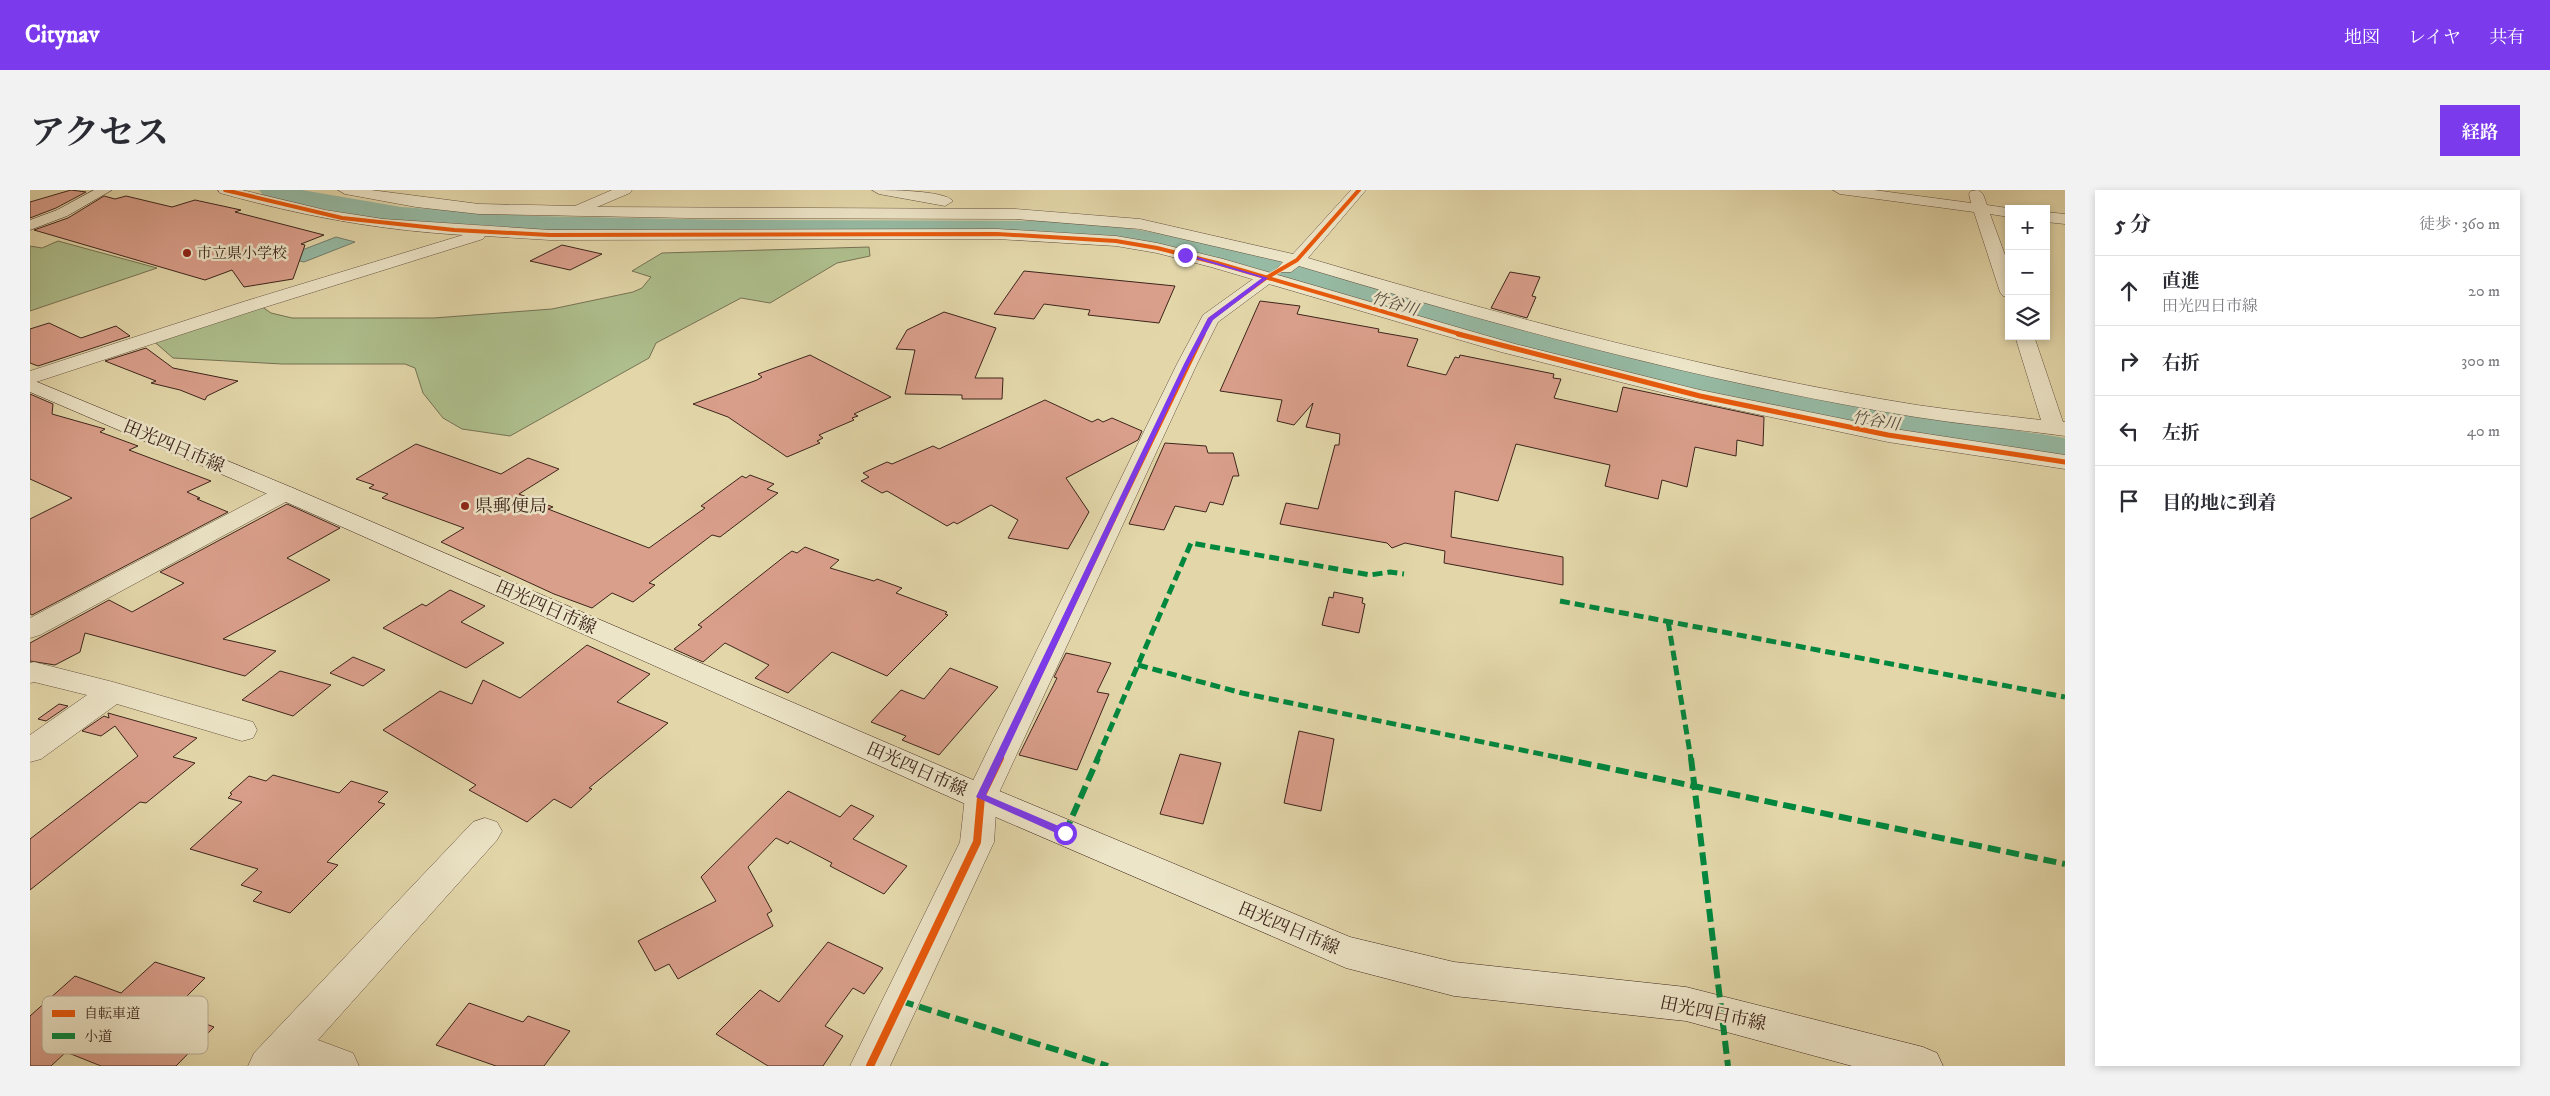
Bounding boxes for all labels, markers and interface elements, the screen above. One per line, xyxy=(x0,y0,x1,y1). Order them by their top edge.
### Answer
text: Citynav xyxy=(25,20,99,50)
text: 地図 xyxy=(2344,27,2380,49)
text: レイヤ xyxy=(2408,27,2461,49)
text: 共有 xyxy=(2489,27,2525,49)
button: 経路 xyxy=(2440,105,2520,156)
text: アクセス xyxy=(30,112,169,156)
map controls xyxy=(2005,205,2050,340)
button: + xyxy=(2005,205,2050,250)
text: 5 分 xyxy=(2115,212,2151,238)
text: 徒歩 · 360 m xyxy=(2419,214,2500,234)
place label: 市立県小学校 xyxy=(197,244,287,263)
route end xyxy=(1174,244,1197,267)
marker: 市立県小学校 xyxy=(181,247,193,259)
button: − xyxy=(2005,250,2050,295)
text: 直進 xyxy=(2162,270,2200,293)
icon: ahead xyxy=(2115,277,2143,305)
text: 20 m xyxy=(2468,281,2500,301)
water label: 竹谷川 xyxy=(1369,288,1422,321)
button: layers xyxy=(2005,295,2050,340)
text: 田光四日市線 xyxy=(2162,296,2258,316)
icon: right xyxy=(2115,347,2143,375)
text: 300 m xyxy=(2461,351,2500,371)
text: 右折 xyxy=(2162,352,2200,375)
water label: 竹谷川 xyxy=(1851,407,1903,435)
street label: 田光四日市線 xyxy=(120,416,228,478)
icon: left xyxy=(2115,417,2143,445)
text: 40 m xyxy=(2467,421,2500,441)
text: 左折 xyxy=(2162,422,2200,445)
icon: arrive xyxy=(2115,487,2143,515)
text: 目的地に到着 xyxy=(2162,492,2276,515)
place label: 県郵便局 xyxy=(475,496,547,518)
marker: 県郵便局 xyxy=(459,500,471,512)
street label: 田光四日市線 xyxy=(492,576,599,640)
street label: 田光四日市線 xyxy=(863,738,970,802)
route start xyxy=(1054,822,1077,845)
street label: 田光四日市線 xyxy=(1235,898,1343,960)
street label: 田光四日市線 xyxy=(1658,992,1768,1036)
legend xyxy=(42,996,208,1054)
text: 自転車道 xyxy=(84,1005,140,1023)
text: 小道 xyxy=(84,1028,112,1046)

